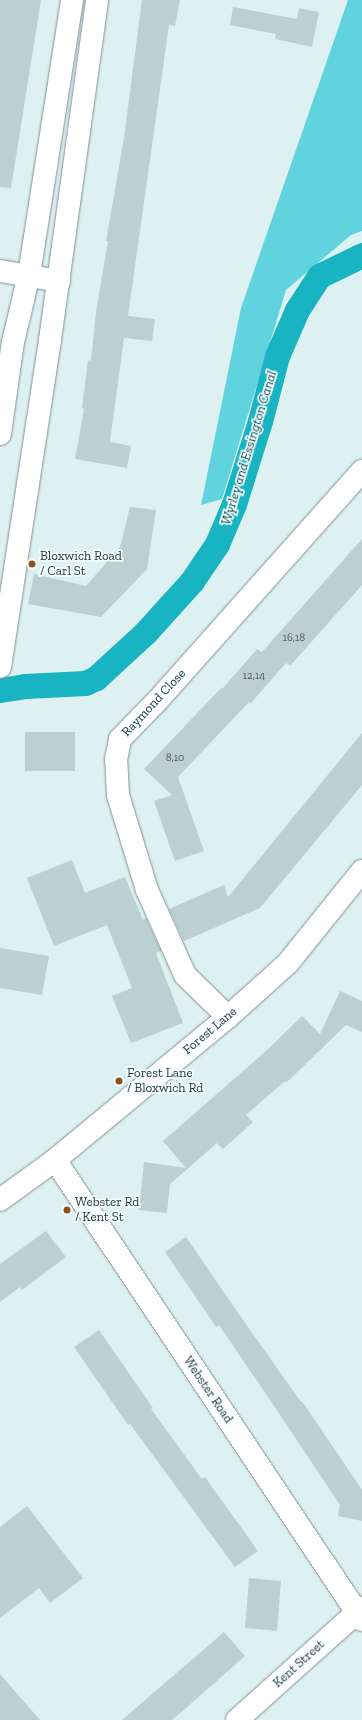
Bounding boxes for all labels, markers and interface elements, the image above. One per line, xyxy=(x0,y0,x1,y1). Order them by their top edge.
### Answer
water label: Wyrley and Essington Canal xyxy=(217,369,281,527)
place label: Bloxwich Road / Carl St xyxy=(40,549,122,580)
marker: Bloxwich Road / Carl St xyxy=(27,559,37,569)
house number: 16,18 xyxy=(283,631,305,645)
street label: Raymond Close xyxy=(119,666,189,740)
house number: 12,14 xyxy=(243,669,265,683)
house number: 8,10 xyxy=(166,751,184,765)
street label: Forest Lane xyxy=(180,1004,240,1058)
place label: Forest Lane / Bloxwich Rd xyxy=(127,1066,204,1097)
marker: Forest Lane / Bloxwich Rd xyxy=(114,1076,124,1086)
place label: Webster Rd / Kent St xyxy=(75,1195,140,1226)
marker: Webster Rd / Kent St xyxy=(62,1205,72,1215)
street label: Webster Road xyxy=(180,1353,236,1427)
street label: Kent Street xyxy=(270,1637,328,1691)

